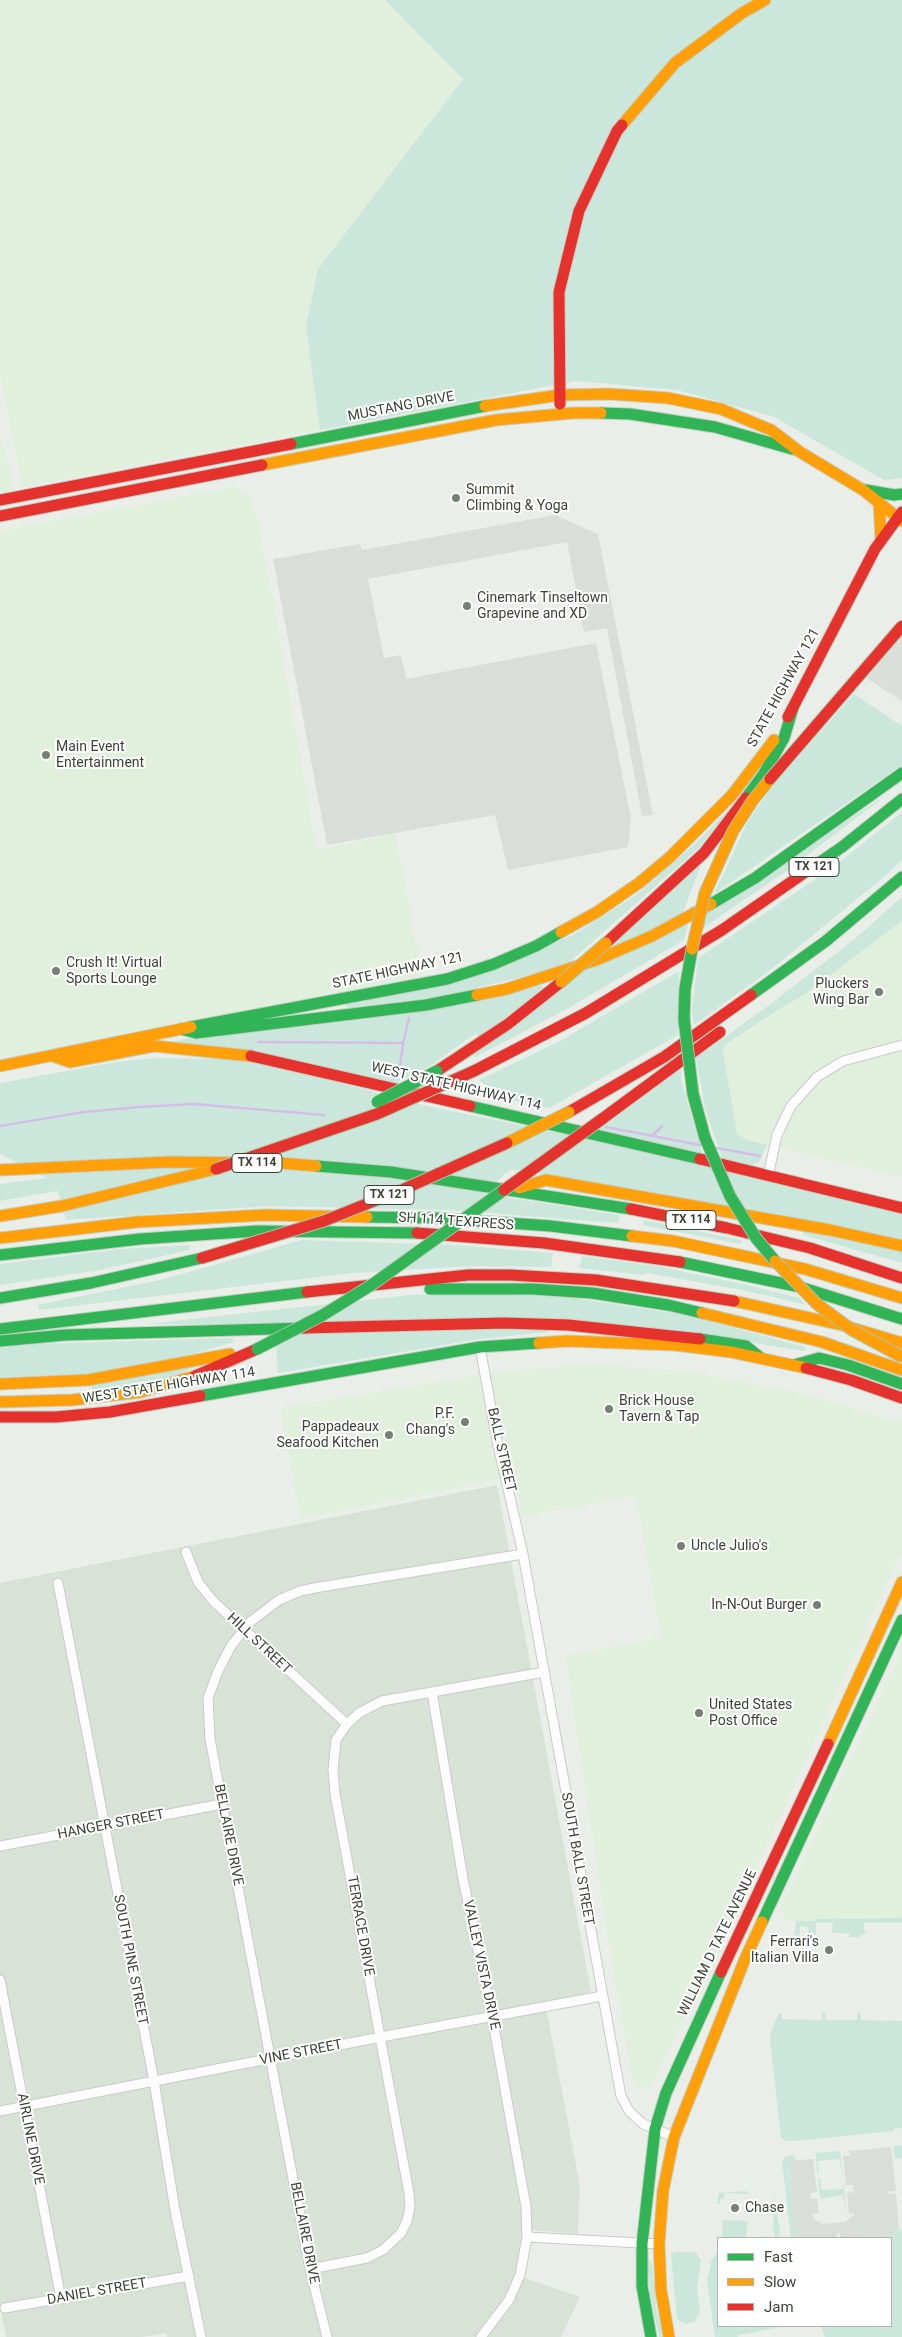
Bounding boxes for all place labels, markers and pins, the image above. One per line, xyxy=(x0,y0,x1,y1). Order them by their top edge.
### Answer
place label: Summit Climbing & Yoga xyxy=(466,482,568,514)
marker: Summit Climbing & Yoga xyxy=(450,492,462,504)
place label: Cinemark Tinseltown Grapevine and XD xyxy=(477,590,608,622)
marker: Cinemark Tinseltown Grapevine and XD xyxy=(461,600,473,612)
place label: Main Event Entertainment xyxy=(56,739,144,772)
marker: Main Event Entertainment xyxy=(40,749,52,761)
place label: Crush It! Virtual Sports Lounge xyxy=(66,955,162,988)
marker: Crush It! Virtual Sports Lounge xyxy=(50,965,62,977)
place label: Pluckers Wing Bar xyxy=(813,976,869,1009)
marker: Pluckers Wing Bar xyxy=(873,986,885,998)
place label: Brick House Tavern & Tap xyxy=(619,1393,699,1425)
marker: Brick House Tavern & Tap xyxy=(603,1403,615,1415)
place label: P.F. Chang's xyxy=(406,1406,455,1438)
marker: P.F. Chang's xyxy=(459,1416,471,1428)
place label: Pappadeaux Seafood Kitchen xyxy=(276,1419,379,1451)
marker: Pappadeaux Seafood Kitchen xyxy=(383,1429,395,1441)
place label: Uncle Julio's xyxy=(691,1538,768,1554)
marker: Uncle Julio's xyxy=(675,1540,687,1552)
place label: In-N-Out Burger xyxy=(711,1597,807,1613)
marker: In-N-Out Burger xyxy=(811,1599,823,1611)
place label: United States Post Office xyxy=(709,1697,792,1730)
marker: United States Post Office xyxy=(693,1707,705,1719)
place label: Ferrari's Italian Villa xyxy=(751,1934,819,1966)
marker: Ferrari's Italian Villa xyxy=(823,1944,835,1956)
place label: Chase xyxy=(745,2200,784,2216)
marker: Chase xyxy=(729,2202,741,2214)

